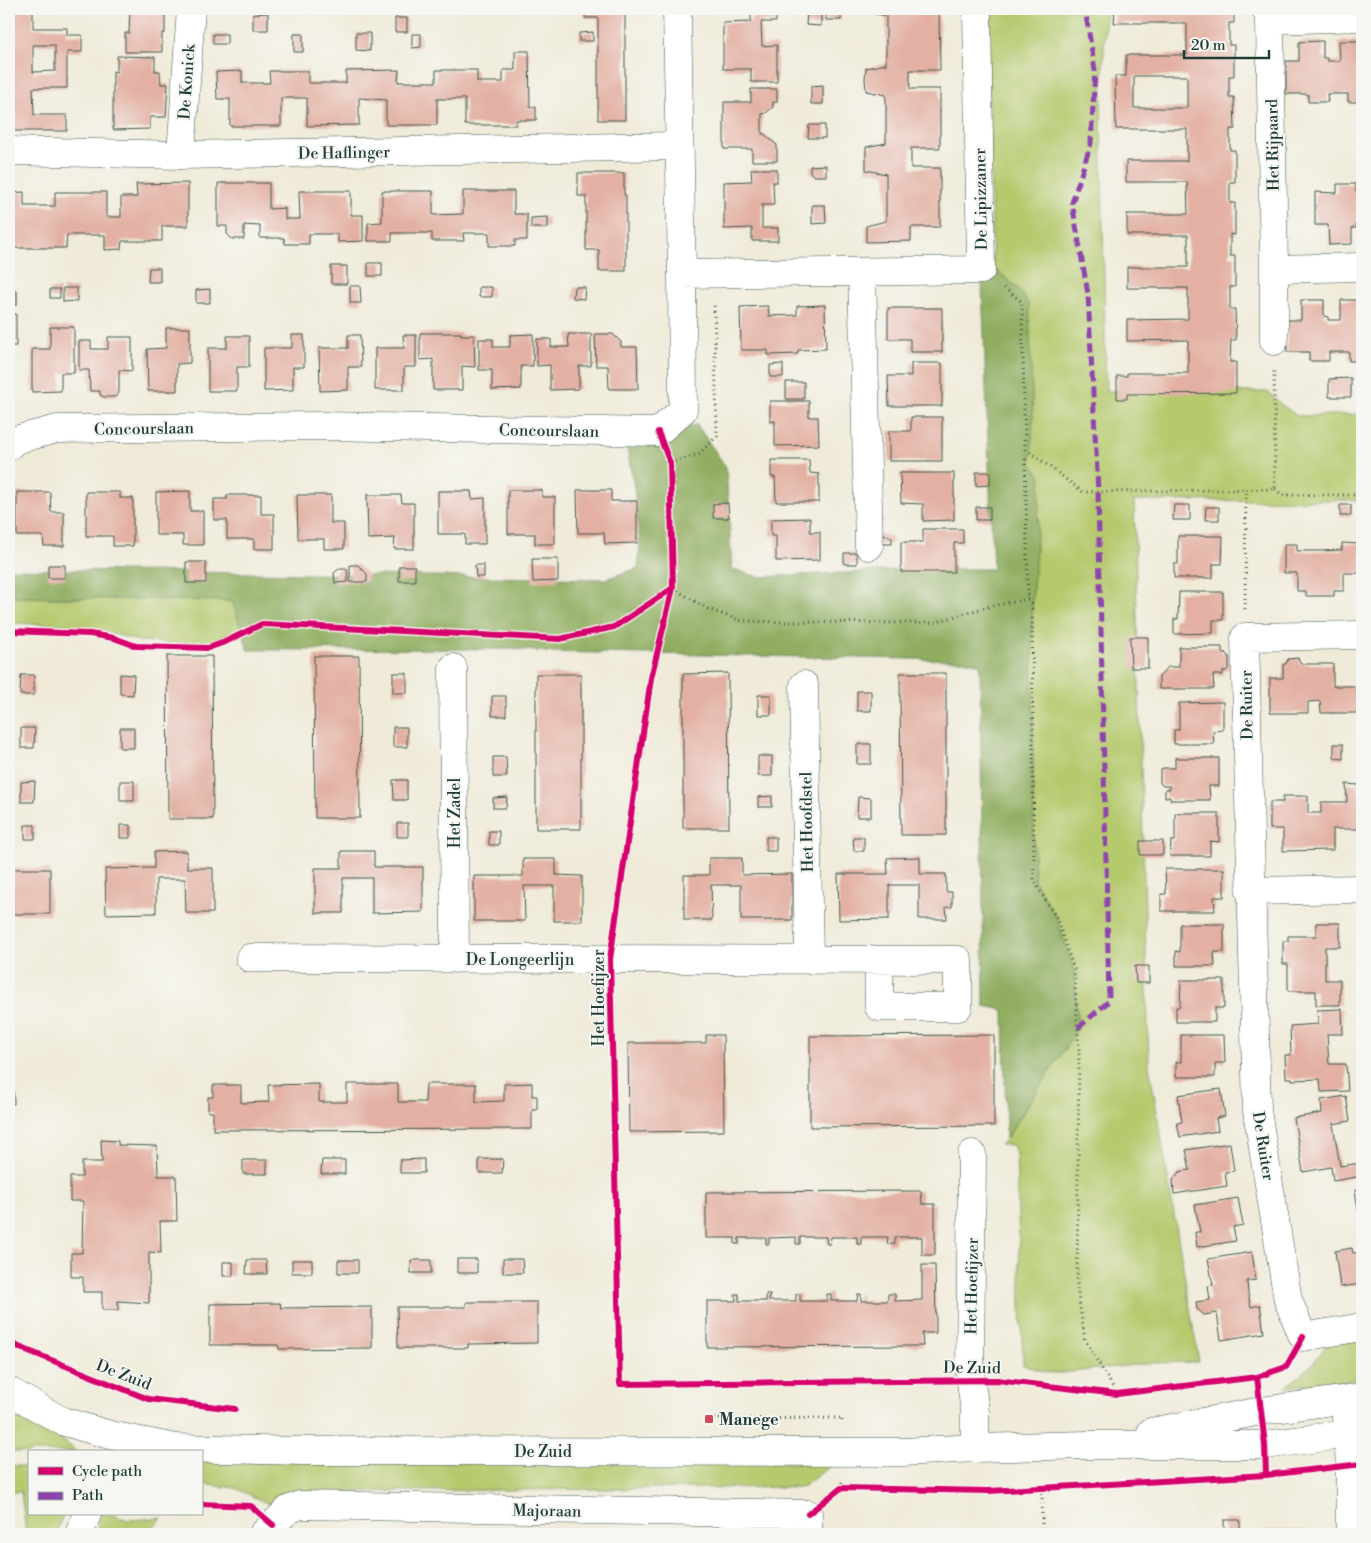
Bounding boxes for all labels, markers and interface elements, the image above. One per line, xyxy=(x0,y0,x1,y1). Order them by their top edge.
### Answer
scale bar xyxy=(1184,28,1268,60)
text: 20 m xyxy=(1191,36,1226,55)
street label: De Konick xyxy=(174,42,200,120)
street label: Het Rijpaard xyxy=(1262,99,1284,191)
street label: De Haflinger xyxy=(298,142,390,164)
street label: De Lipizzaner xyxy=(970,148,992,250)
street label: Concourslaan xyxy=(94,418,195,440)
street label: Concourslaan xyxy=(499,420,600,442)
street label: De Ruiter xyxy=(1236,670,1258,740)
street label: Het Hoofdstel xyxy=(796,771,818,873)
street label: Het Zadel xyxy=(445,778,465,848)
street label: Het Hoefijzer xyxy=(589,949,609,1047)
street label: De Longeerlijn xyxy=(466,950,575,970)
street label: De Ruiter xyxy=(1248,1110,1278,1182)
street label: Het Hoefijzer xyxy=(961,1237,983,1335)
street label: De Zuid xyxy=(93,1355,154,1395)
street label: De Zuid xyxy=(943,1357,1001,1379)
place label: Manege xyxy=(719,1410,779,1430)
marker: Manege xyxy=(703,1413,715,1425)
street label: De Zuid xyxy=(514,1442,572,1462)
legend xyxy=(28,1450,202,1516)
text: Cycle path xyxy=(72,1462,142,1481)
text: Path xyxy=(72,1486,104,1505)
street label: Majoraan xyxy=(512,1500,582,1522)

